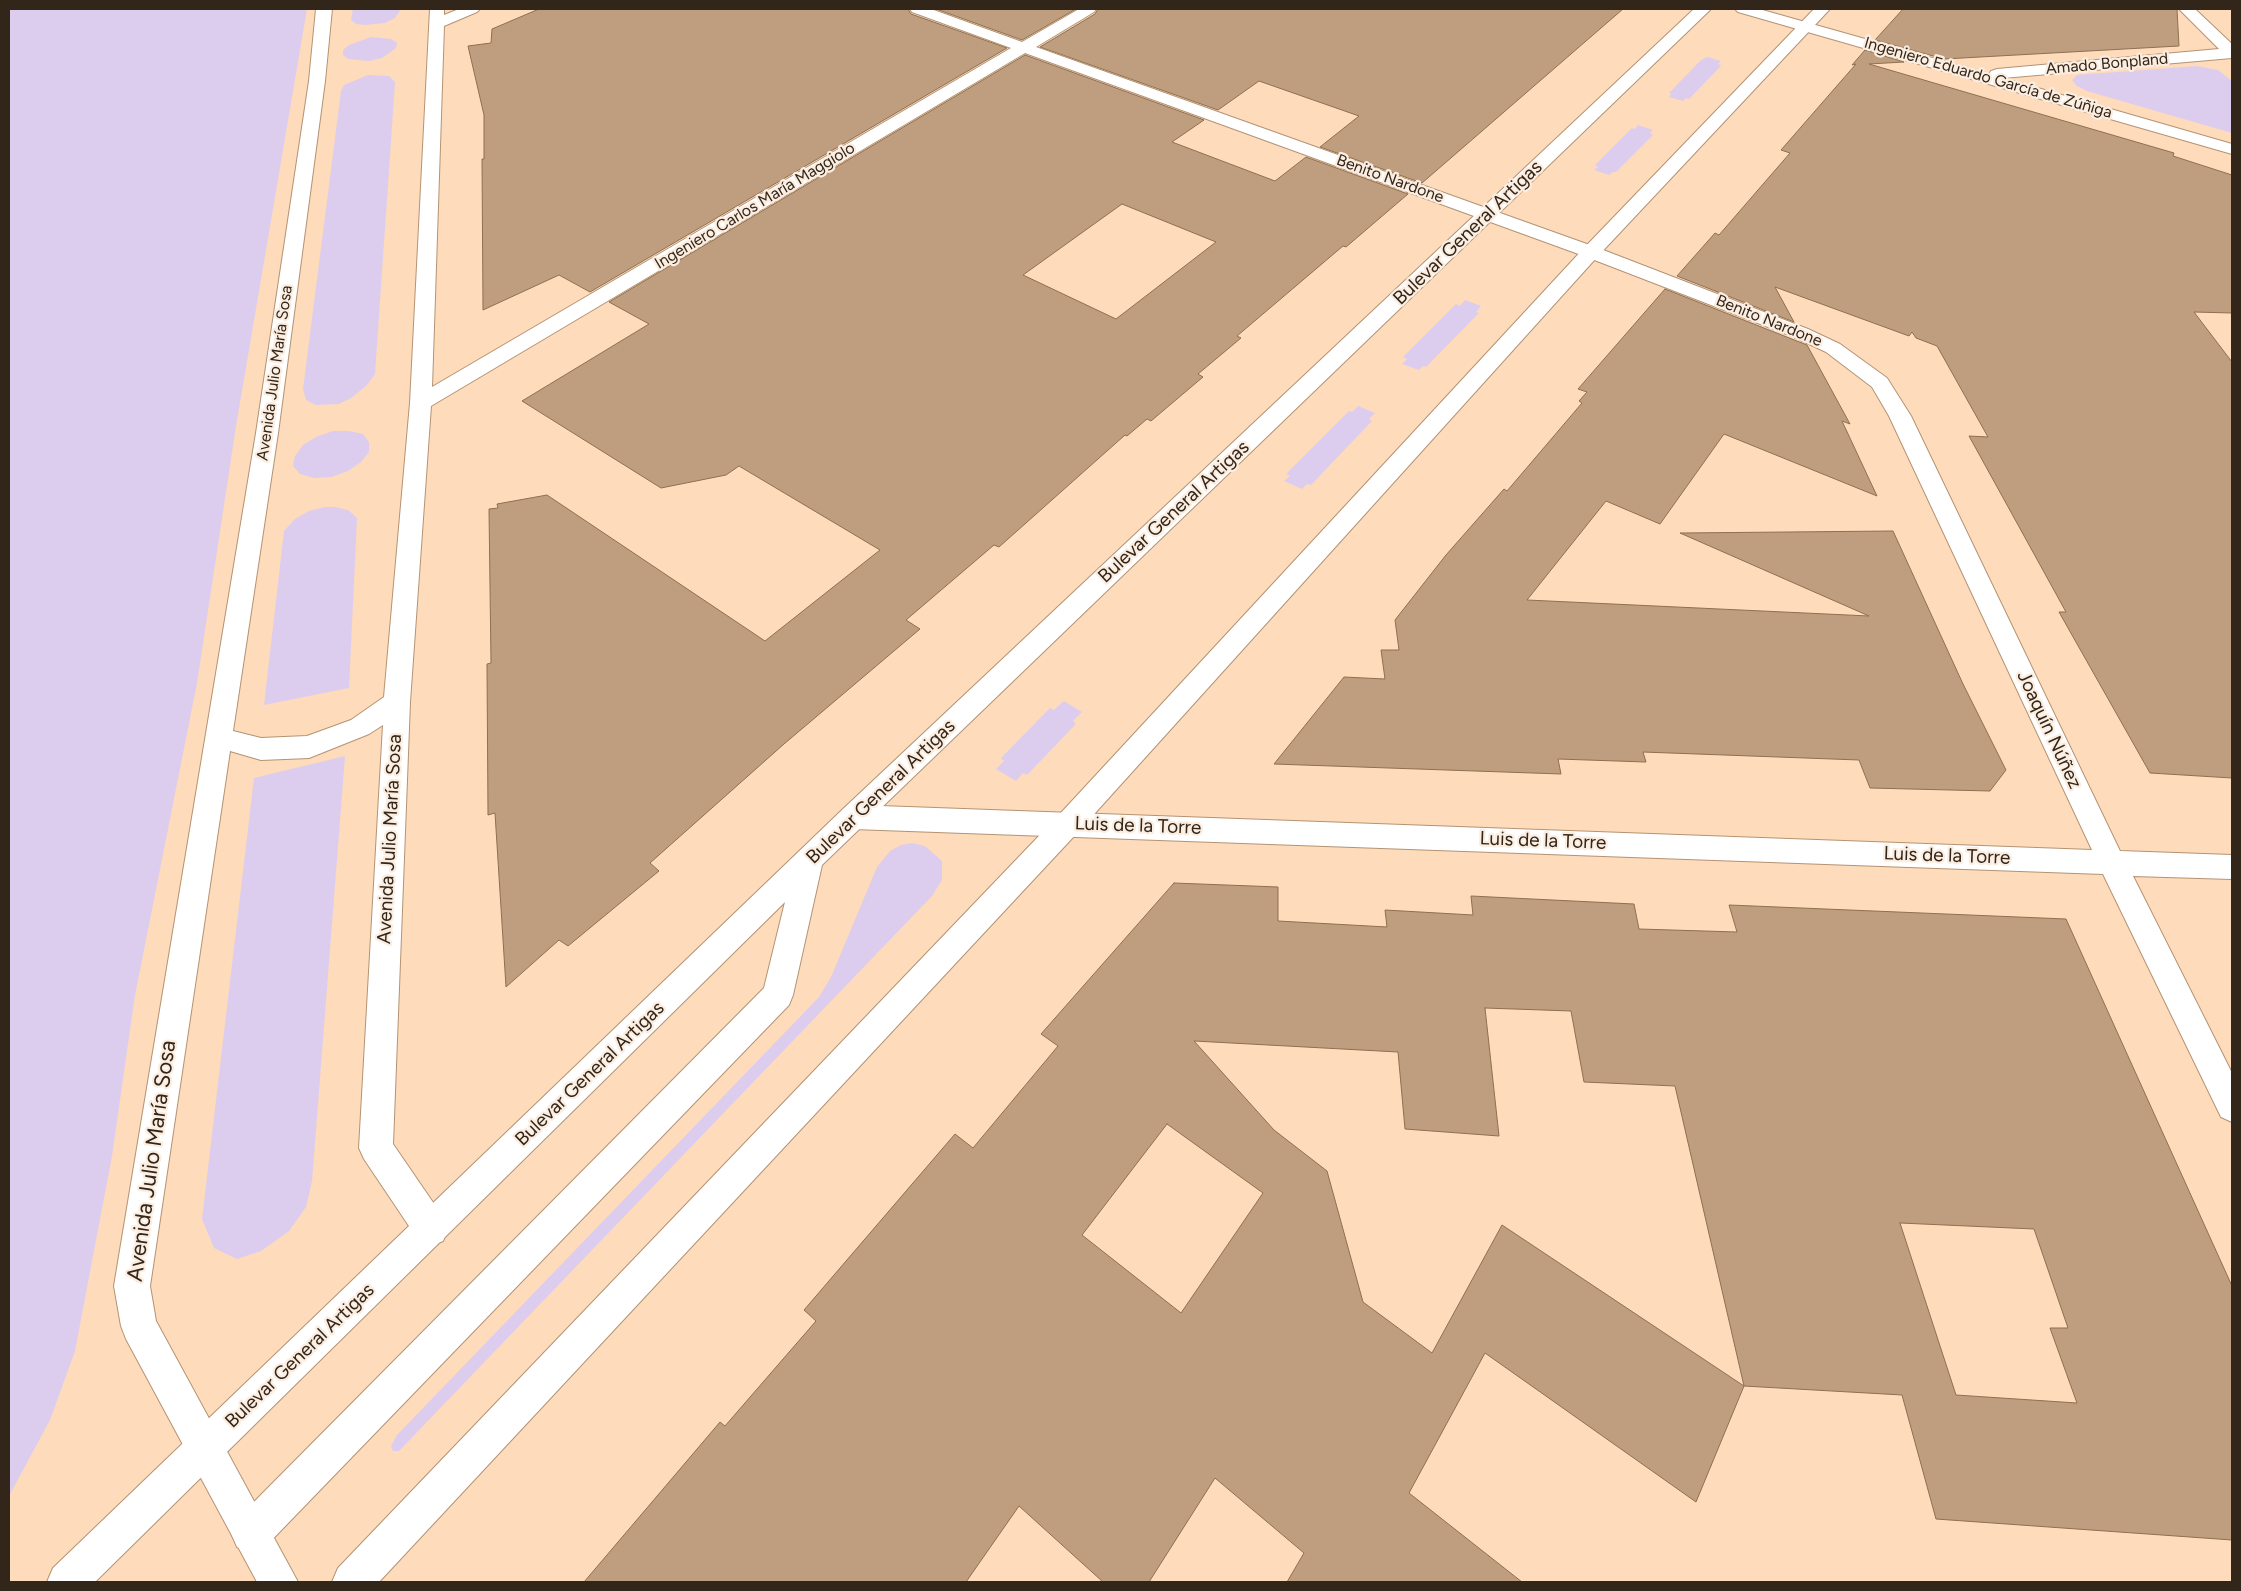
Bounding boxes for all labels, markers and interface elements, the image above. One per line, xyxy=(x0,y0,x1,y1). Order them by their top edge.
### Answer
street label: Ingeniero Eduardo García de Zúñiga xyxy=(1862,33,2114,123)
street label: Amado Bonpland xyxy=(2045,49,2169,79)
street label: Ingeniero Carlos María Maggiolo xyxy=(652,139,858,273)
street label: Benito Nardone xyxy=(1334,151,1446,207)
street label: Bulevar General Artigas xyxy=(1389,156,1547,310)
street label: Avenida Julio María Sosa xyxy=(253,284,297,462)
street label: Benito Nardone xyxy=(1713,291,1825,351)
street label: Bulevar General Artigas xyxy=(1094,436,1254,588)
street label: Joaquín Núñez xyxy=(2012,667,2086,793)
street label: Bulevar General Artigas xyxy=(802,715,960,869)
street label: Avenida Julio María Sosa xyxy=(373,733,407,945)
street label: Luis de la Torre xyxy=(1074,812,1202,840)
street label: Luis de la Torre xyxy=(1479,827,1607,855)
street label: Luis de la Torre xyxy=(1883,842,2011,870)
street label: Bulevar General Artigas xyxy=(511,997,669,1151)
street label: Avenida Julio María Sosa xyxy=(122,1039,182,1283)
street label: Bulevar General Artigas xyxy=(221,1279,379,1433)

